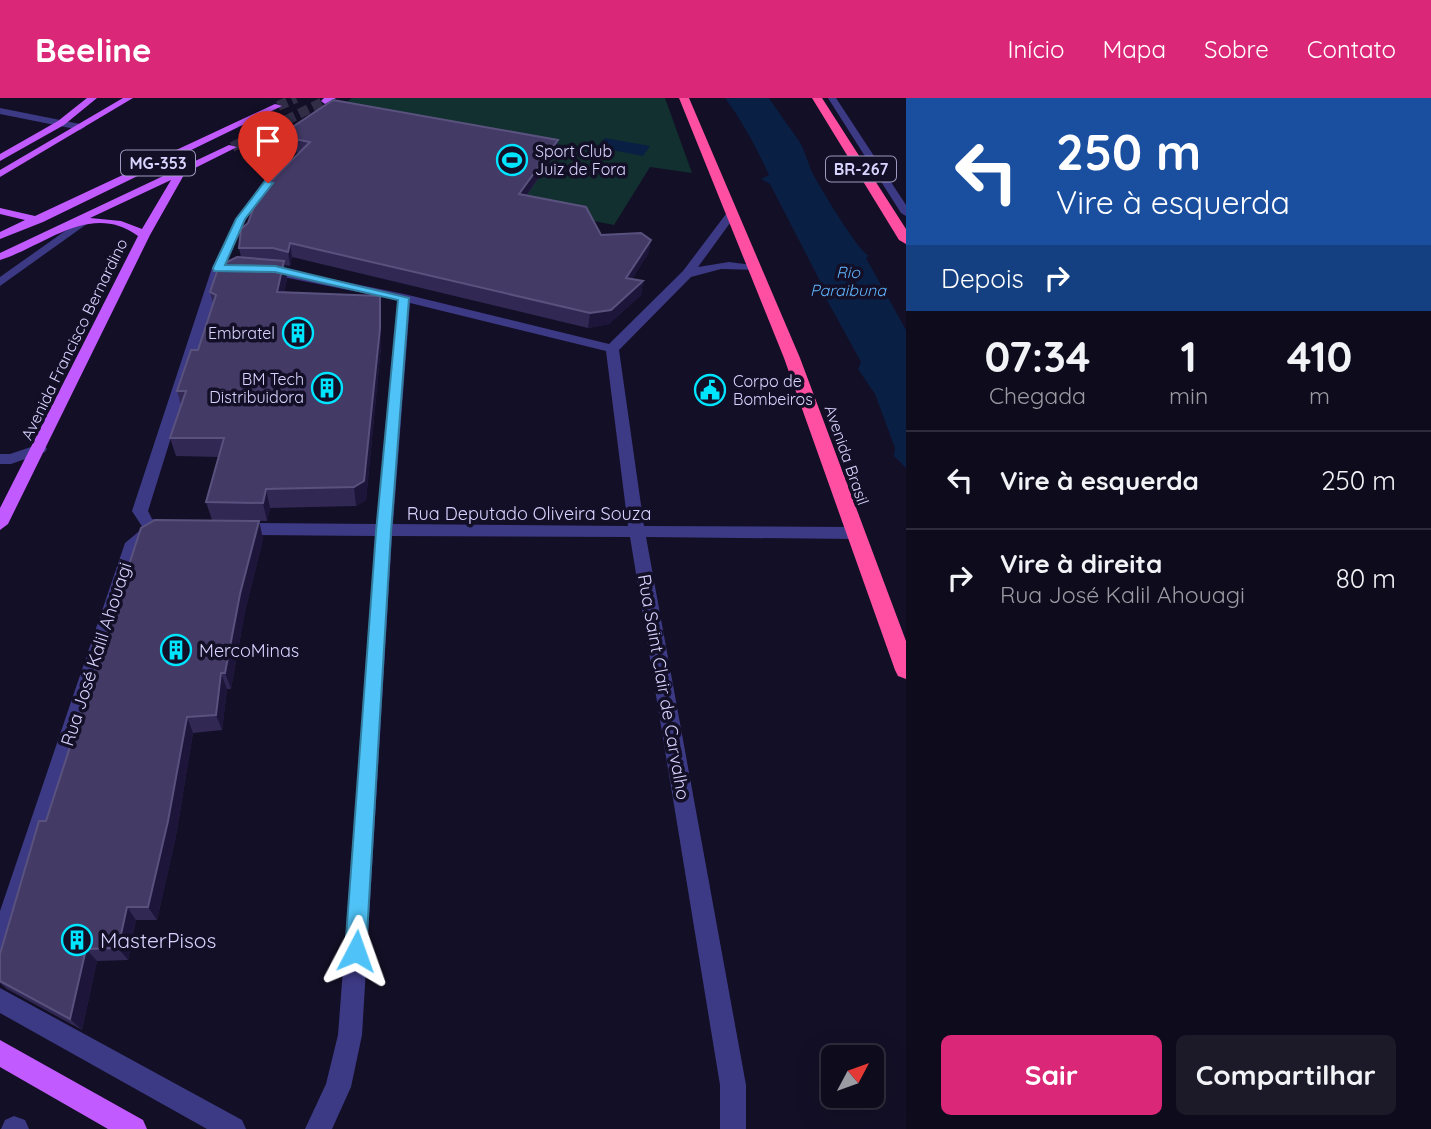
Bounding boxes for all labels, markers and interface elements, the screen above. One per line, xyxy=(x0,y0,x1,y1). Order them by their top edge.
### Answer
text: Beeline xyxy=(35,29,151,70)
text: Início xyxy=(1007,34,1064,64)
text: Mapa xyxy=(1102,34,1166,64)
text: Sobre xyxy=(1204,34,1269,64)
text: Contato xyxy=(1307,34,1396,64)
pin xyxy=(238,111,298,183)
text: 250 m xyxy=(1056,121,1201,182)
icon: arrive xyxy=(249,122,287,160)
icon: left xyxy=(941,126,1032,217)
place label: Sport Club Juiz de Fora xyxy=(535,141,626,179)
sports icon: Sport Club Juiz de Fora xyxy=(495,143,529,177)
road number: MG-353 xyxy=(121,151,195,176)
road number: BR-267 xyxy=(826,156,896,181)
text: Vire à esquerda xyxy=(1056,182,1290,222)
street label: Avenida Francisco Bernardino xyxy=(16,235,132,443)
icon: right xyxy=(1038,259,1076,297)
water label: Rio Paraibuna xyxy=(810,262,887,300)
text: Depois xyxy=(941,262,1024,295)
building icon: Embratel xyxy=(281,316,315,350)
place label: Embratel xyxy=(208,323,275,343)
text: 07:34 xyxy=(985,330,1090,383)
text: 1 xyxy=(1180,330,1197,383)
text: 410 xyxy=(1287,330,1352,383)
place label: BM Tech Distribuidora xyxy=(209,369,304,407)
building icon: BM Tech Distribuidora xyxy=(310,371,344,405)
place label: Corpo de Bombeiros xyxy=(733,371,813,409)
public building icon: Corpo de Bombeiros xyxy=(693,373,727,407)
text: Chegada xyxy=(989,381,1086,410)
text: min xyxy=(1169,381,1208,410)
text: m xyxy=(1309,381,1330,410)
street label: Avenida Brasil xyxy=(821,402,873,508)
icon: left xyxy=(941,461,979,499)
text: Vire à esquerda xyxy=(1000,464,1199,497)
text: 250 m xyxy=(1321,464,1396,497)
street label: Rua Deputado Oliveira Souza xyxy=(407,502,651,525)
text: Vire à direita xyxy=(1000,547,1162,580)
street label: Rua José Kalil Ahouagi xyxy=(55,559,137,749)
icon: right xyxy=(941,559,979,597)
text: 80 m xyxy=(1336,562,1396,595)
street label: Rua Saint Clair de Carvalho xyxy=(633,572,695,802)
text: Rua José Kalil Ahouagi xyxy=(1000,580,1245,609)
building icon: MercoMinas xyxy=(159,633,193,667)
place label: MercoMinas xyxy=(199,639,299,662)
position arrow xyxy=(319,914,393,988)
building icon: MasterPisos xyxy=(60,923,94,957)
place label: MasterPisos xyxy=(100,927,216,953)
button: Sair xyxy=(941,1035,1162,1115)
button: Compartilhar xyxy=(1176,1035,1396,1115)
north arrow xyxy=(821,1045,884,1108)
map controls xyxy=(821,1045,884,1108)

